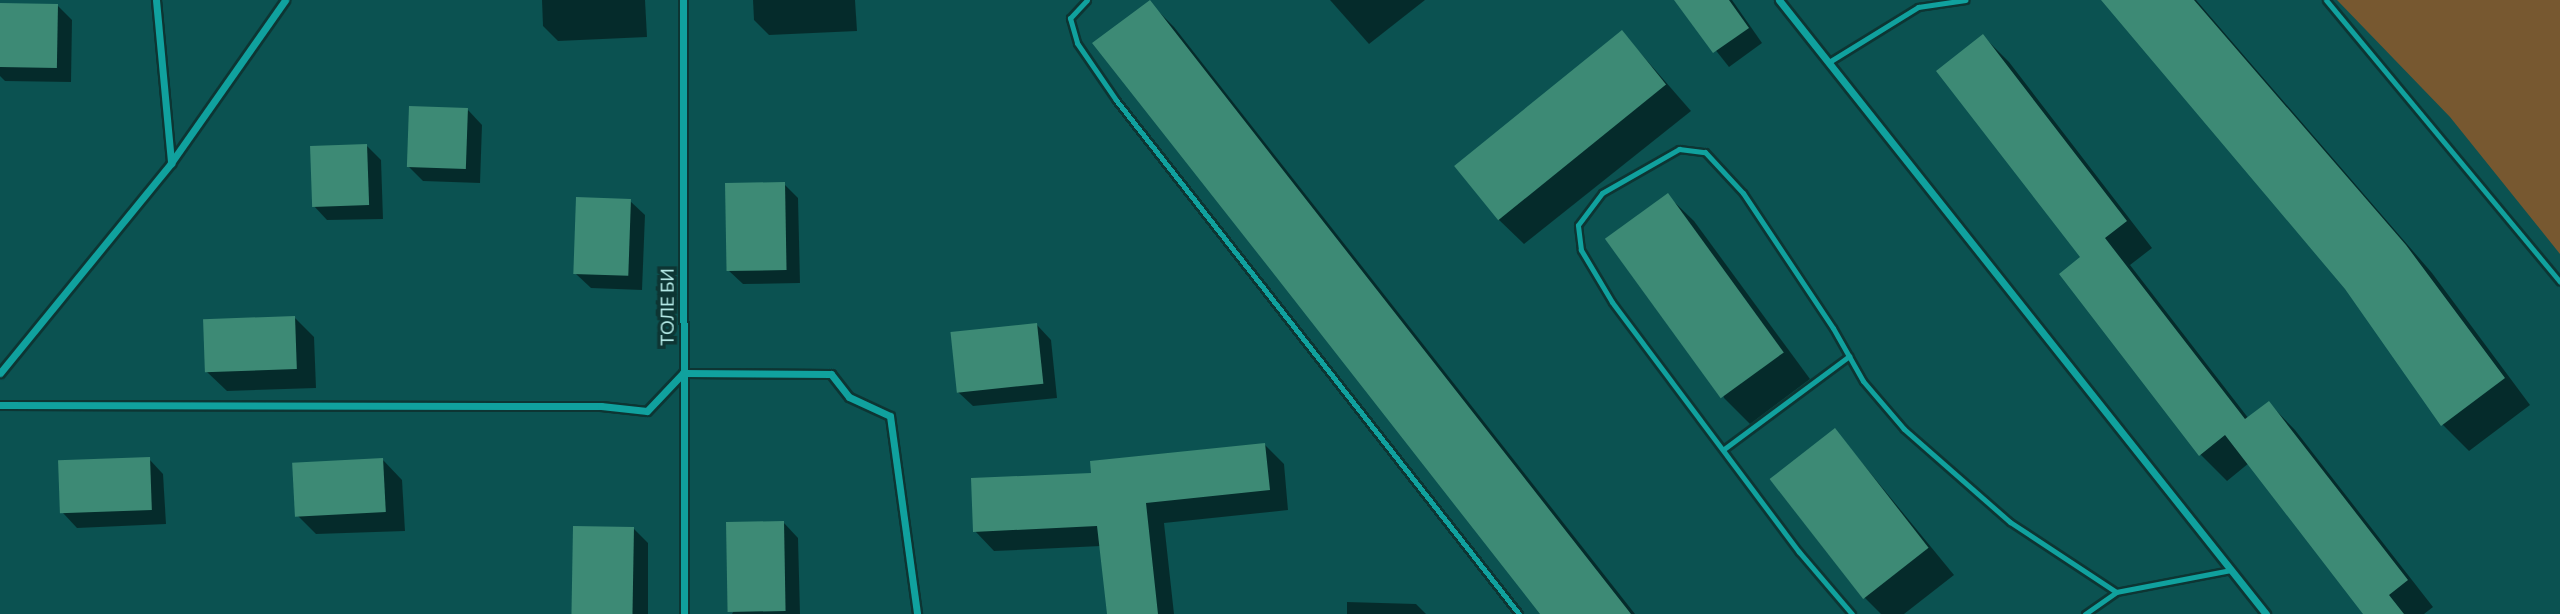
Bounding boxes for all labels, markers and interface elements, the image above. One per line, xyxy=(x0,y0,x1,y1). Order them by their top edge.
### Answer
street label: ТОЛЕ БИ xyxy=(656,268,678,346)

